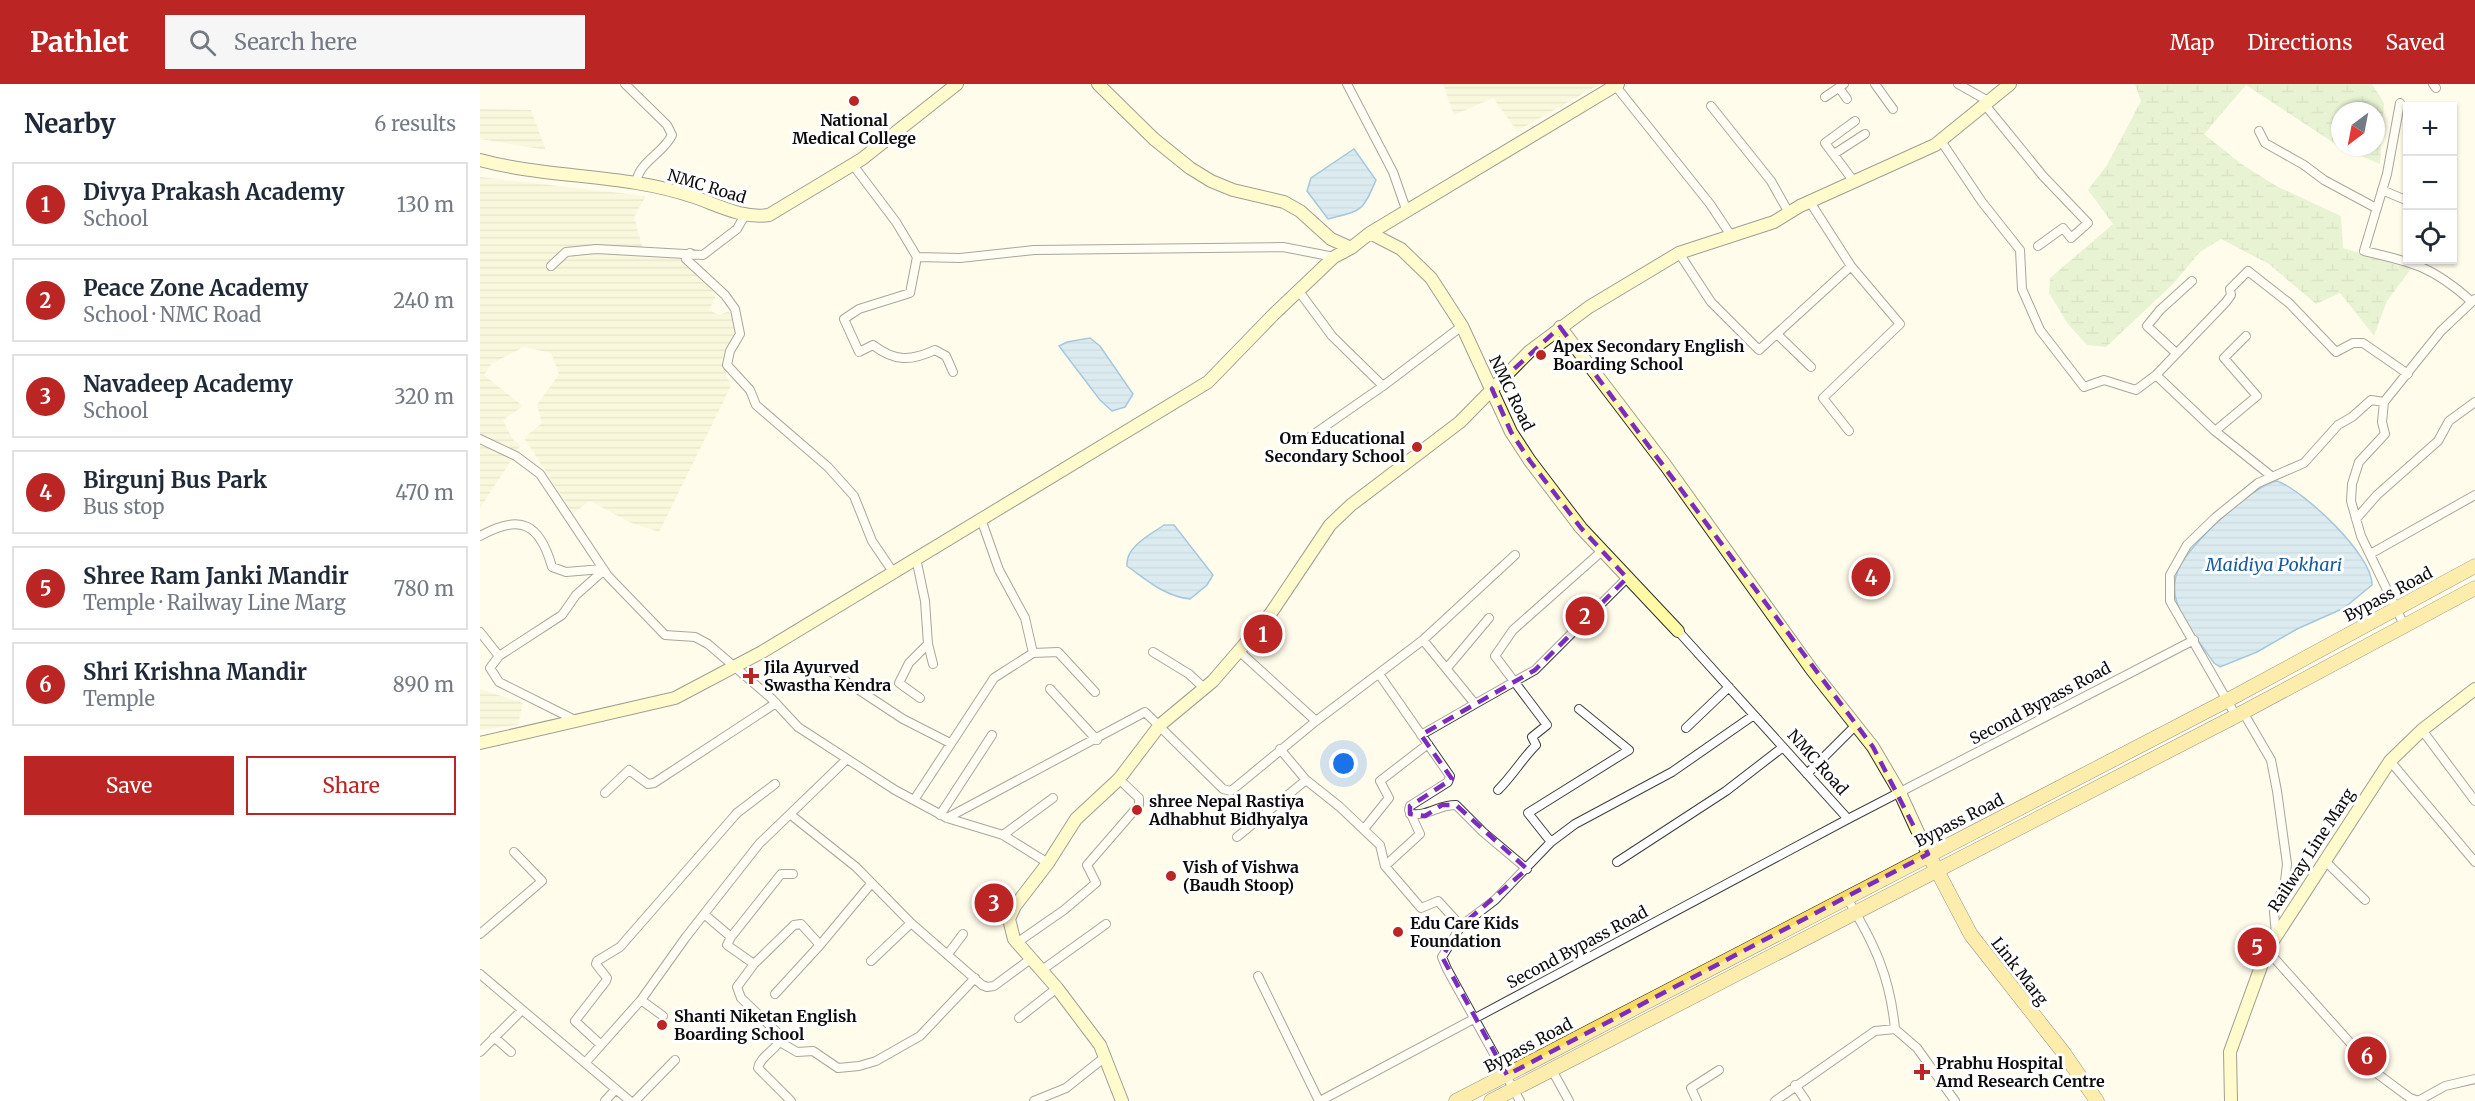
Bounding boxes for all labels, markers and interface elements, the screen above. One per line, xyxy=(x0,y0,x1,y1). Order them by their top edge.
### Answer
search box xyxy=(165,15,585,69)
text: Pathlet xyxy=(30,24,129,60)
icon: search xyxy=(186,26,219,59)
text: Search here xyxy=(234,28,357,56)
text: Map xyxy=(2170,29,2214,56)
text: Directions xyxy=(2247,29,2352,56)
text: Saved xyxy=(2385,29,2445,56)
marker: National Medical College xyxy=(847,94,861,108)
north arrow xyxy=(2331,102,2385,156)
map controls xyxy=(2403,102,2457,264)
button: + xyxy=(2403,102,2457,156)
text: Nearby xyxy=(24,107,116,140)
place label: National Medical College xyxy=(792,110,916,148)
text: 6 results xyxy=(374,111,456,136)
button: − xyxy=(2403,156,2457,210)
street label: NMC Road xyxy=(665,165,749,208)
text: Divya Prakash Academy xyxy=(83,178,345,206)
text: 1 xyxy=(41,192,50,217)
text: 130 m xyxy=(397,192,454,217)
text: School xyxy=(83,206,148,231)
button: locate xyxy=(2403,210,2457,264)
text: Peace Zone Academy xyxy=(83,274,308,302)
text: 2 xyxy=(40,288,51,313)
text: 240 m xyxy=(393,288,454,313)
text: School · NMC Road xyxy=(83,302,261,327)
place label: Apex Secondary English Boarding School xyxy=(1552,336,1745,374)
marker: Apex Secondary English Boarding School xyxy=(1534,348,1548,362)
street label: NMC Road xyxy=(1485,352,1539,434)
text: Navadeep Academy xyxy=(83,370,293,398)
text: 3 xyxy=(40,384,51,409)
text: 320 m xyxy=(394,384,454,409)
text: School xyxy=(83,398,148,423)
place label: Om Educational Secondary School xyxy=(1265,428,1405,466)
marker: Om Educational Secondary School xyxy=(1410,440,1424,454)
text: Birgunj Bus Park xyxy=(83,466,267,494)
text: 4 xyxy=(39,480,52,505)
text: 470 m xyxy=(395,480,454,505)
text: Bus stop xyxy=(83,494,165,519)
water label: Maidiya Pokhari xyxy=(2205,553,2342,576)
pin: 4 xyxy=(1852,554,1890,600)
text: Shree Ram Janki Mandir xyxy=(83,562,349,590)
street label: Bypass Road xyxy=(2340,562,2436,626)
text: 5 xyxy=(40,576,51,601)
text: 780 m xyxy=(394,576,454,601)
text: Temple · Railway Line Marg xyxy=(83,590,346,615)
pin: 2 xyxy=(1566,594,1604,638)
pin: 1 xyxy=(1244,612,1282,656)
place label: Jila Ayurved Swastha Kendra xyxy=(763,657,891,695)
street label: Second Bypass Road xyxy=(1966,657,2114,749)
text: Shri Krishna Mandir xyxy=(83,658,307,686)
marker: Jila Ayurved Swastha Kendra xyxy=(742,667,760,685)
text: 6 xyxy=(39,672,52,697)
text: 890 m xyxy=(393,672,454,697)
text: Temple xyxy=(83,686,155,711)
street label: NMC Road xyxy=(1783,725,1853,799)
your location xyxy=(1329,749,1358,778)
button: Save xyxy=(24,756,234,815)
button: Share xyxy=(246,756,456,815)
street label: Railway Line Marg xyxy=(2264,784,2359,916)
street label: Bypass Road xyxy=(1911,789,2007,851)
place label: shree Nepal Rastiya Adhabhut Bidhyalya xyxy=(1148,791,1308,829)
marker: shree Nepal Rastiya Adhabhut Bidhyalya xyxy=(1130,803,1144,817)
place label: Vish of Vishwa (Baudh Stoop) xyxy=(1182,857,1299,895)
marker: Vish of Vishwa (Baudh Stoop) xyxy=(1164,869,1178,883)
pin: 3 xyxy=(974,880,1014,926)
street label: Second Bypass Road xyxy=(1503,901,1651,993)
place label: Edu Care Kids Foundation xyxy=(1410,913,1519,951)
pin: 5 xyxy=(2238,924,2276,970)
marker: Edu Care Kids Foundation xyxy=(1391,925,1405,939)
street label: Link Marg xyxy=(1987,933,2053,1009)
place label: Shanti Niketan English Boarding School xyxy=(674,1006,857,1044)
street label: Bypass Road xyxy=(1480,1013,1576,1077)
marker: Shanti Niketan English Boarding School xyxy=(655,1018,669,1032)
pin: 6 xyxy=(2348,1034,2386,1078)
place label: Prabhu Hospital Amd Research Centre xyxy=(1935,1053,2105,1091)
marker: Prabhu Hospital Amd Research Centre xyxy=(1913,1063,1931,1081)

